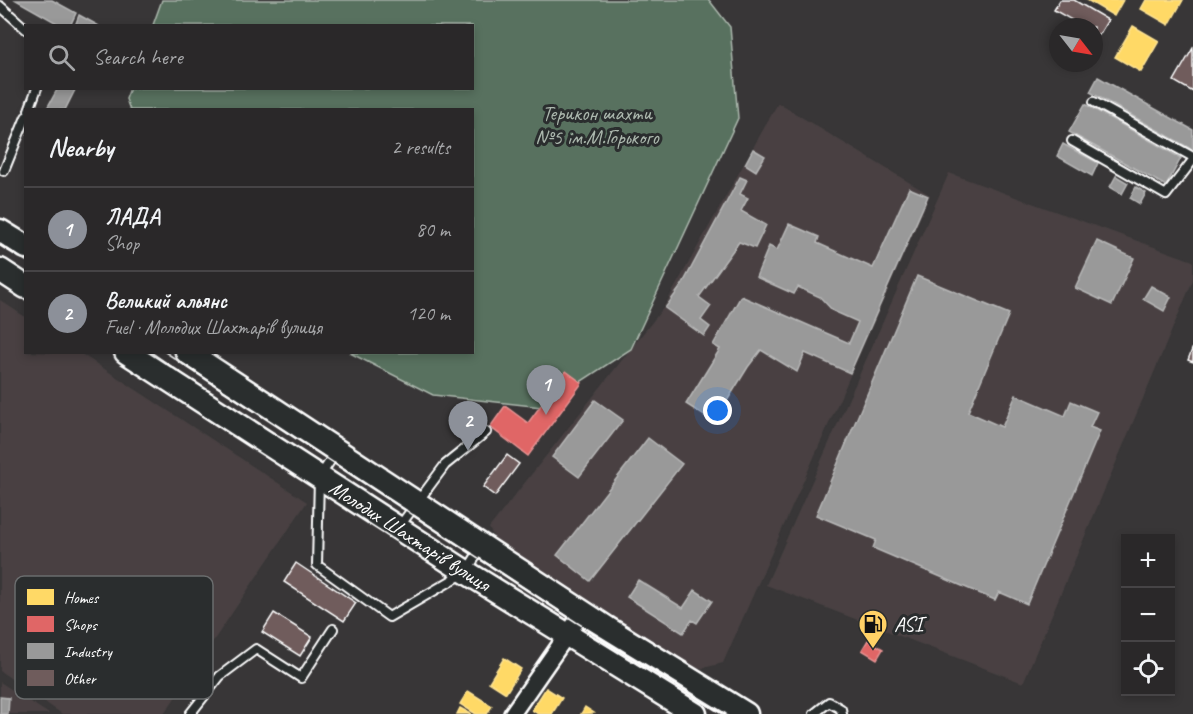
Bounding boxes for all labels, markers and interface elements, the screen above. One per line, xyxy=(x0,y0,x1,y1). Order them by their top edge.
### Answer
north arrow xyxy=(1049,18,1103,72)
search box xyxy=(24,24,474,90)
icon: search xyxy=(45,41,78,74)
text: Search here xyxy=(93,43,183,71)
park label: Терикон шахти №5 ім.М.Горького xyxy=(535,100,660,150)
text: Nearby xyxy=(48,131,113,164)
text: 2 results xyxy=(391,135,450,160)
text: ЛАДА xyxy=(105,203,161,231)
text: 1 xyxy=(63,217,72,242)
text: 80 m xyxy=(416,217,450,242)
text: Shop xyxy=(105,231,139,256)
text: Великий альянс xyxy=(105,287,227,315)
text: 2 xyxy=(63,301,72,326)
text: 120 m xyxy=(407,301,450,326)
text: Fuel · Молодих Шахтарів вулиця xyxy=(105,315,322,340)
pin: 1 xyxy=(526,366,566,415)
your location xyxy=(703,396,732,425)
pin: 2 xyxy=(448,402,488,451)
street label: Молодих Шахтарів вулиця xyxy=(325,474,497,598)
map controls xyxy=(1121,534,1175,696)
button: + xyxy=(1121,534,1175,588)
legend xyxy=(15,576,213,699)
text: Homes xyxy=(64,588,100,608)
button: − xyxy=(1121,588,1175,642)
fuel station icon: ASI xyxy=(857,608,889,650)
place label: ASI xyxy=(894,611,927,637)
text: Shops xyxy=(64,615,98,635)
text: Industry xyxy=(64,642,113,662)
button: locate xyxy=(1121,642,1175,696)
text: Other xyxy=(64,669,97,689)

